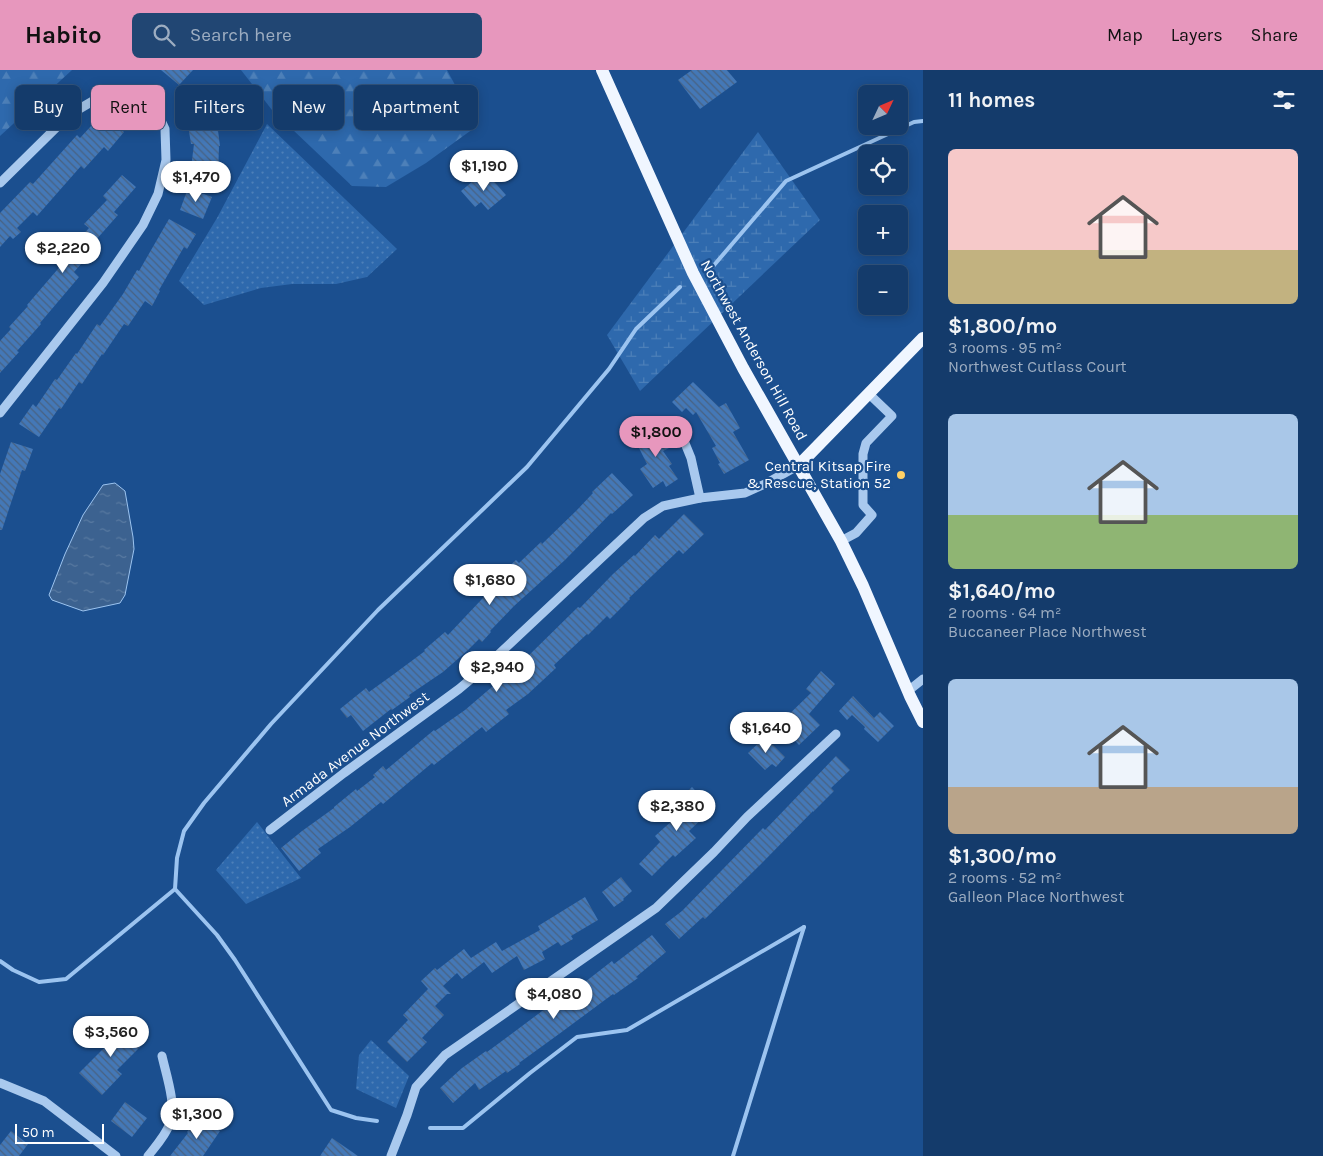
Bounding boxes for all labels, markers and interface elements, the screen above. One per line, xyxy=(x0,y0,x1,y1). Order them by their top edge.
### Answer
search box xyxy=(132,13,482,58)
text: Habito xyxy=(25,21,102,49)
icon: search xyxy=(150,21,178,49)
text: Search here xyxy=(190,24,292,46)
text: Map xyxy=(1107,24,1143,46)
text: Layers xyxy=(1171,24,1223,46)
text: Share xyxy=(1251,24,1298,46)
chip: Buy xyxy=(15,85,81,130)
chip: Rent xyxy=(91,85,165,130)
chip: Filters xyxy=(175,85,263,130)
chip: New xyxy=(273,85,344,130)
chip: Apartment xyxy=(354,85,478,130)
north arrow xyxy=(858,85,908,135)
map controls xyxy=(858,85,908,315)
icon: filters xyxy=(1270,86,1298,114)
text: 11 homes xyxy=(948,88,1035,112)
button: locate xyxy=(858,145,908,195)
pin: $1,190 xyxy=(443,150,525,192)
text: $1,190 xyxy=(461,156,507,175)
pin: $1,470 xyxy=(155,160,237,203)
text: $1,470 xyxy=(172,167,220,186)
icon: home xyxy=(1078,182,1168,272)
button: + xyxy=(858,205,908,255)
pin: $2,220 xyxy=(22,232,104,274)
text: $2,220 xyxy=(36,238,90,257)
street label: Northwest Anderson Hill Road xyxy=(697,257,811,443)
button: − xyxy=(858,265,908,315)
text: $1,800/mo xyxy=(948,314,1057,338)
text: 3 rooms · 95 m² xyxy=(948,338,1062,357)
text: Northwest Cutlass Court xyxy=(948,357,1127,376)
pin: $1,800 xyxy=(615,416,697,458)
text: $1,800 xyxy=(630,422,682,441)
icon: home xyxy=(1078,447,1168,537)
place label: Central Kitsap Fire & Rescue, Station 52 xyxy=(747,457,891,492)
marker: Central Kitsap Fire & Rescue, Station 52 xyxy=(895,469,907,481)
pin: $1,680 xyxy=(449,564,531,606)
text: $1,680 xyxy=(465,570,515,589)
text: $1,640/mo xyxy=(948,579,1056,603)
text: 2 rooms · 64 m² xyxy=(948,603,1061,622)
text: Buccaneer Place Northwest xyxy=(948,622,1146,641)
pin: $2,940 xyxy=(456,650,538,693)
text: $2,940 xyxy=(470,657,524,676)
street label: Armada Avenue Northwest xyxy=(277,687,433,811)
pin: $1,640 xyxy=(725,712,807,754)
icon: home xyxy=(1078,712,1168,802)
text: $1,640 xyxy=(741,718,791,737)
pin: $2,380 xyxy=(636,790,718,832)
text: $2,380 xyxy=(649,796,705,815)
text: $1,300/mo xyxy=(948,844,1057,868)
text: 2 rooms · 52 m² xyxy=(948,868,1062,887)
text: Galleon Place Northwest xyxy=(948,887,1124,906)
pin: $4,080 xyxy=(513,978,595,1020)
text: $4,080 xyxy=(526,984,582,1003)
pin: $3,560 xyxy=(70,1016,152,1058)
text: $3,560 xyxy=(84,1022,138,1041)
pin: $1,300 xyxy=(156,1098,238,1140)
text: $1,300 xyxy=(172,1104,222,1123)
scale bar xyxy=(15,1121,104,1144)
text: 50 m xyxy=(22,1124,55,1141)

